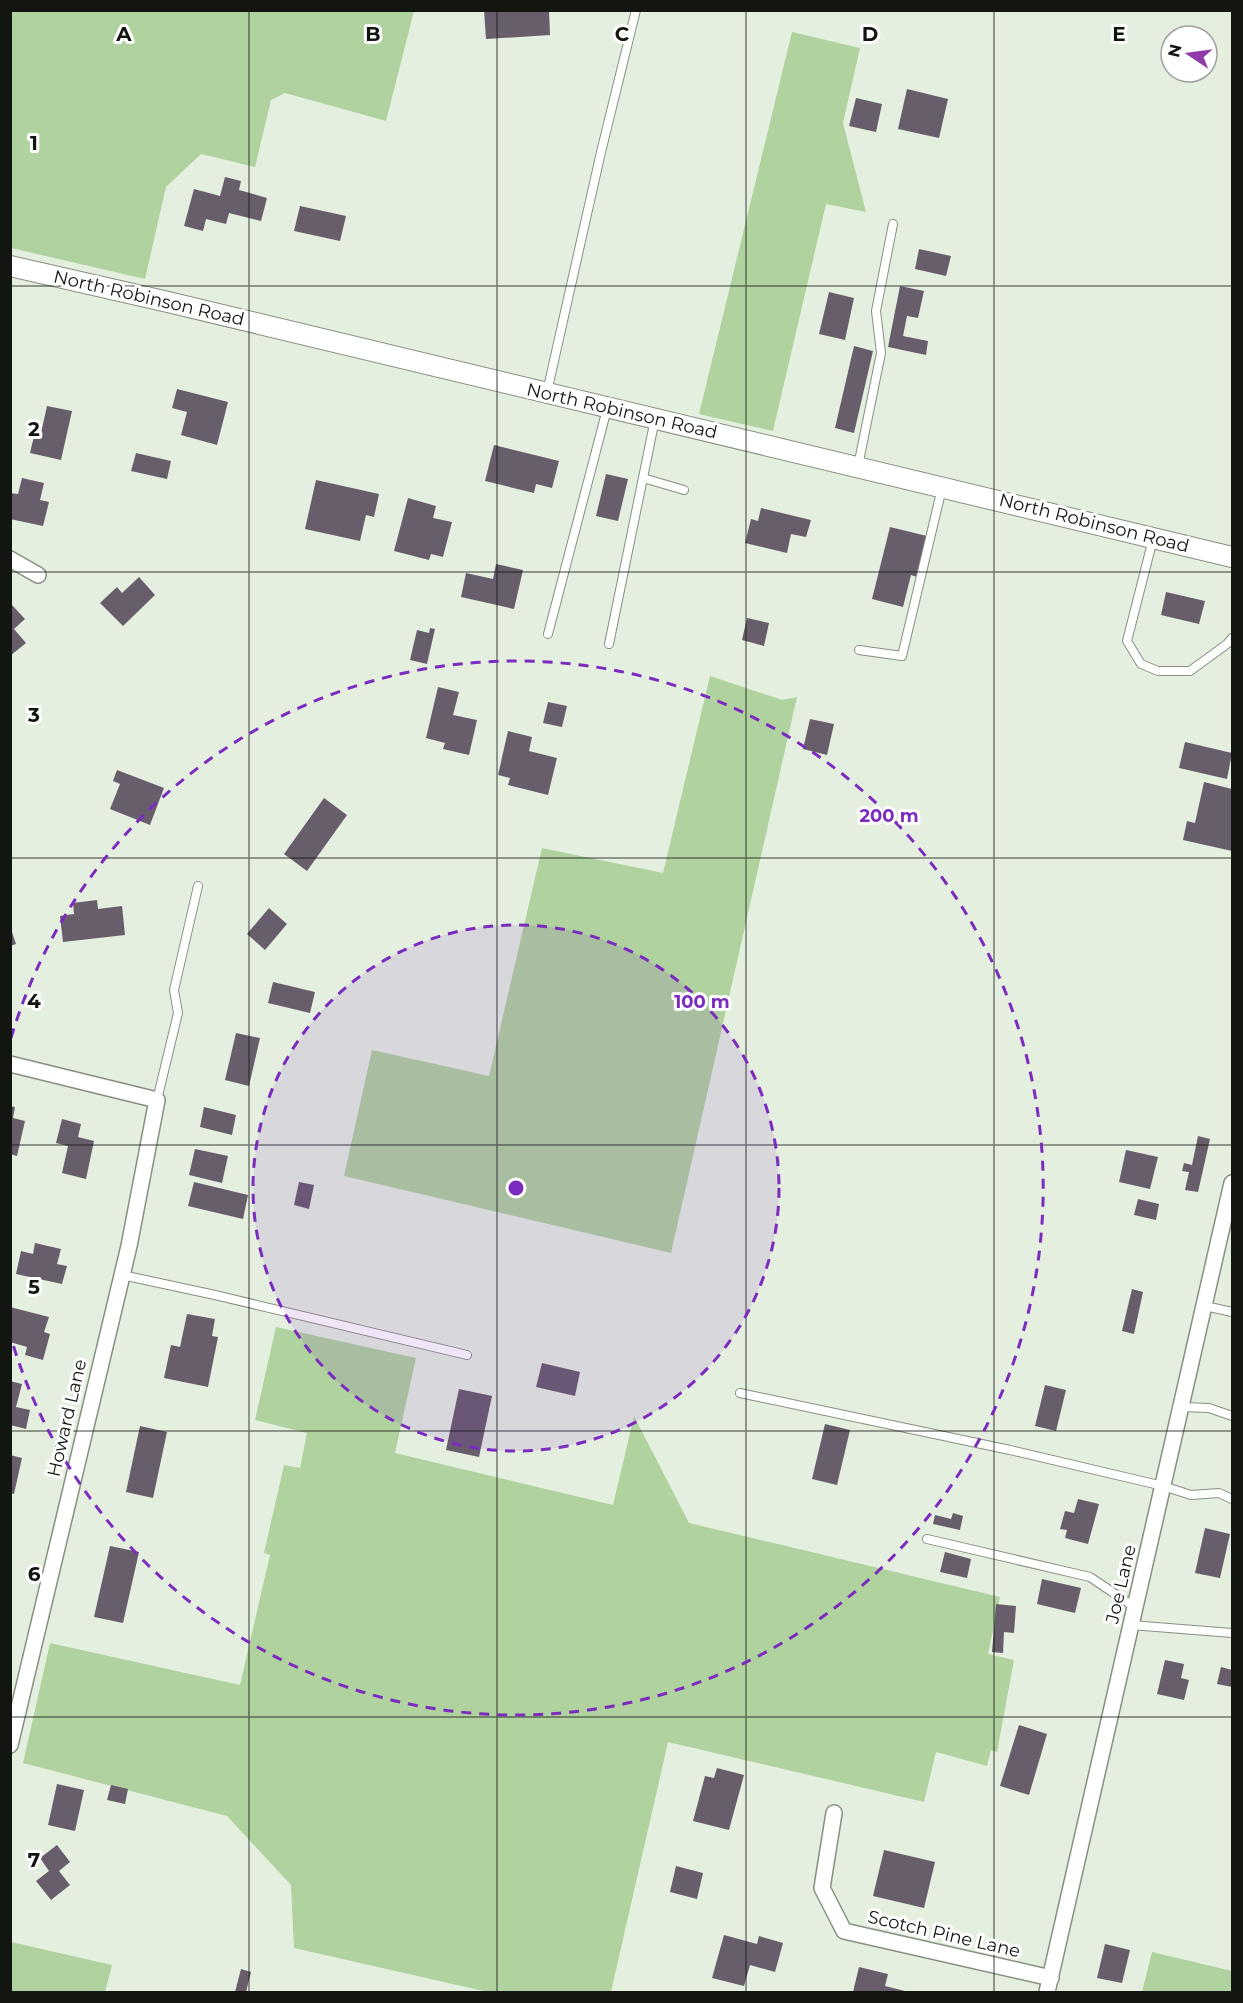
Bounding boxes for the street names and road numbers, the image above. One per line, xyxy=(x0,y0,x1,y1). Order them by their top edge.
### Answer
street label: North Robinson Road xyxy=(51,265,247,331)
street label: North Robinson Road xyxy=(524,378,720,444)
street label: North Robinson Road xyxy=(997,489,1191,557)
street label: Howard Lane xyxy=(43,1357,91,1479)
street label: Joe Lane xyxy=(1101,1542,1141,1626)
street label: Scotch Pine Lane xyxy=(866,1906,1023,1962)

